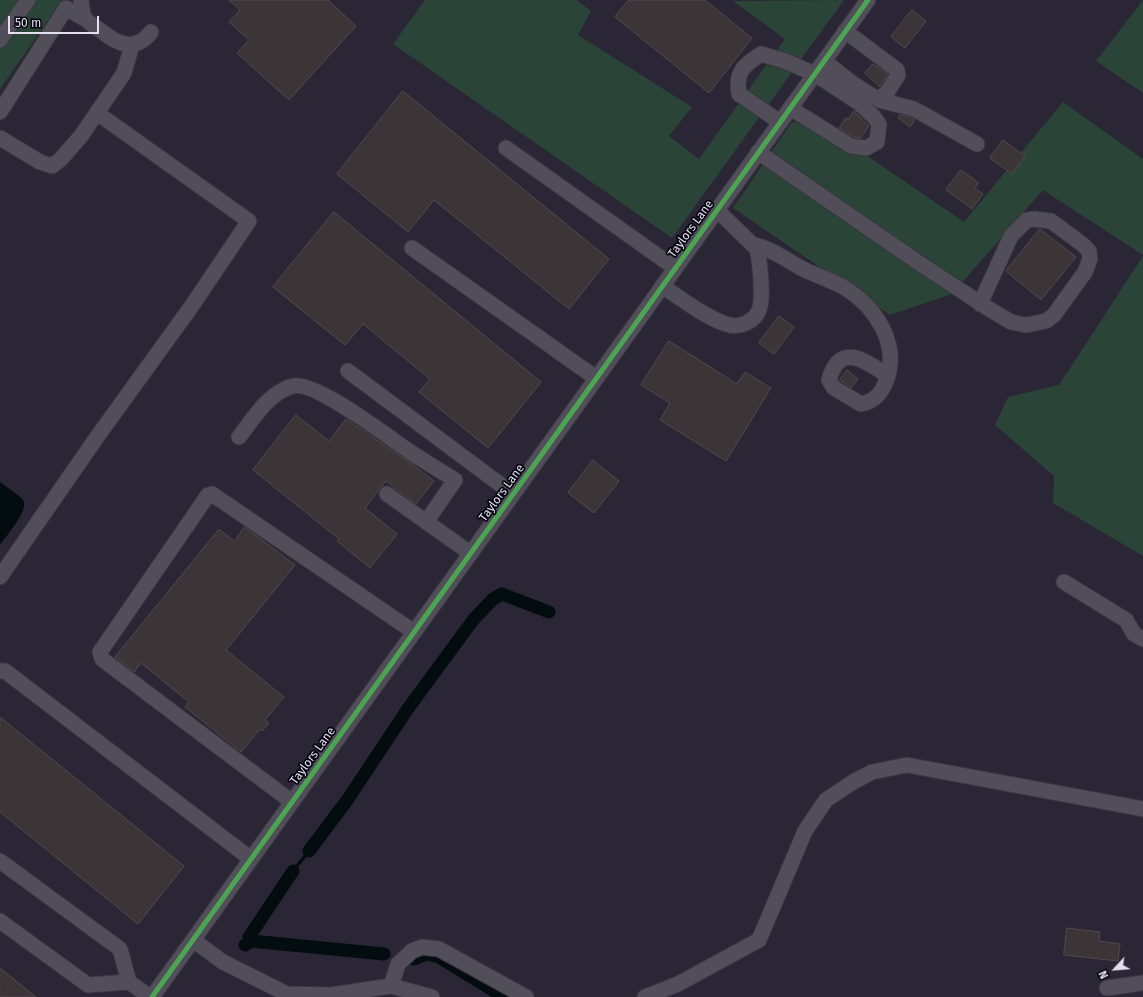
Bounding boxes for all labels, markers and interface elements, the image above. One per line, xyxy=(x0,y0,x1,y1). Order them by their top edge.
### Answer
scale bar xyxy=(10,8,101,34)
text: 50 m xyxy=(15,16,41,30)
street label: Taylors Lane xyxy=(665,197,717,261)
street label: Taylors Lane xyxy=(476,461,528,525)
street label: Taylors Lane xyxy=(287,724,339,788)
north arrow xyxy=(1095,949,1135,989)
text: N xyxy=(1096,968,1111,981)

